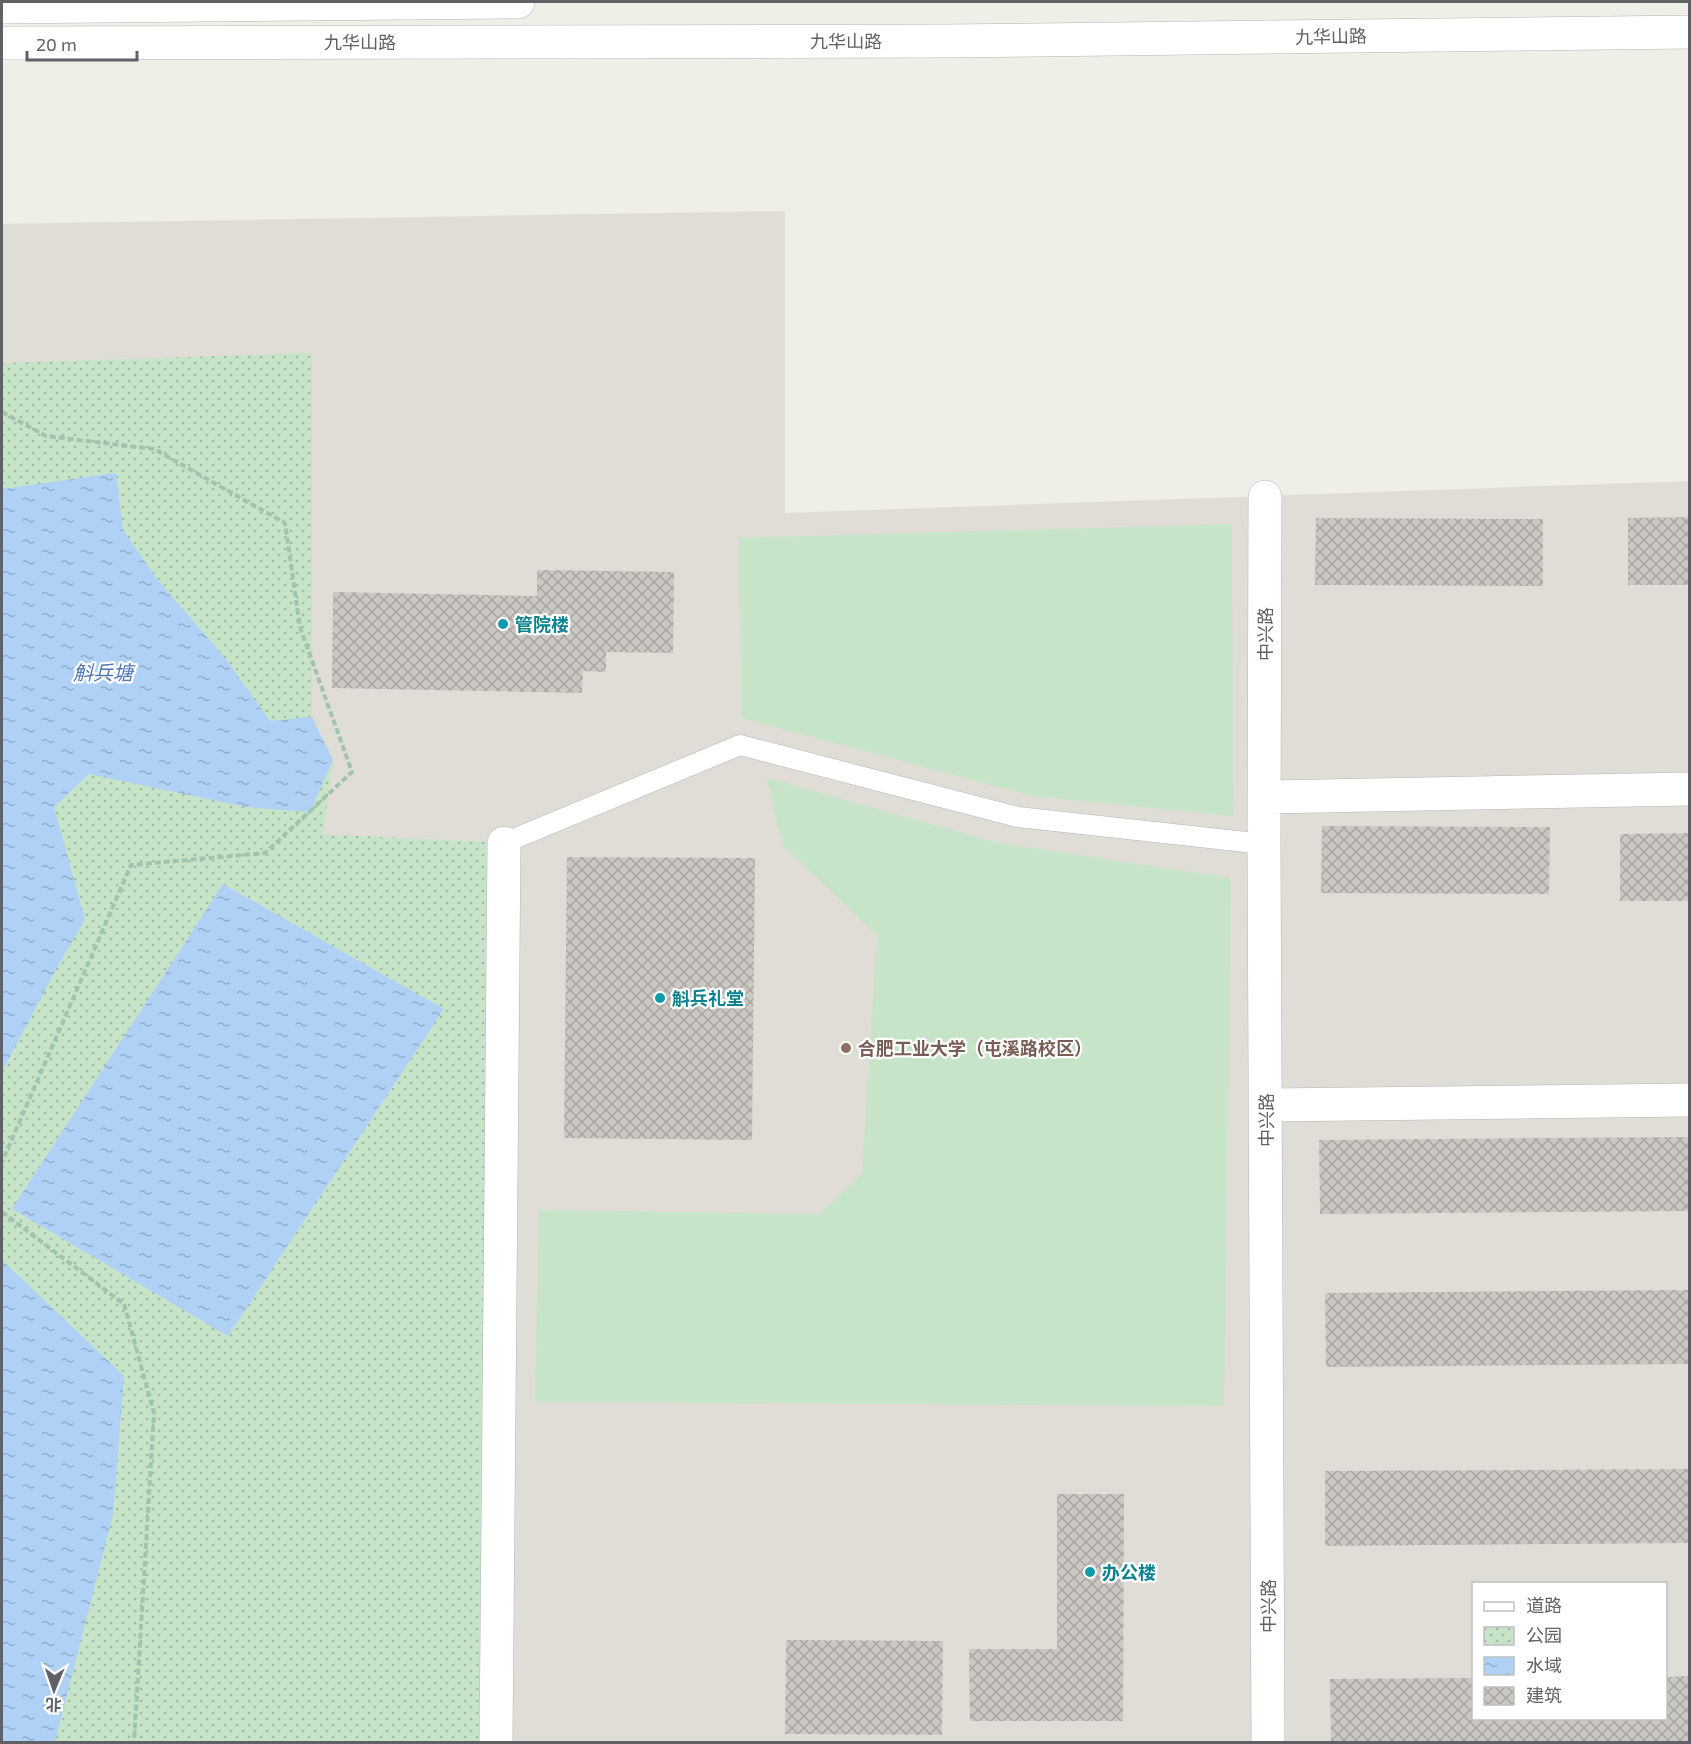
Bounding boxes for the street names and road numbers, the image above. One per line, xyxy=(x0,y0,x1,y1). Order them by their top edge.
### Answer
street label: 九华山路 xyxy=(1295,24,1367,48)
street label: 九华山路 xyxy=(810,30,882,52)
street label: 九华山路 xyxy=(324,31,396,53)
street label: 中兴路 xyxy=(1254,607,1276,661)
street label: 中兴路 xyxy=(1255,1093,1277,1147)
street label: 中兴路 xyxy=(1257,1579,1279,1633)

